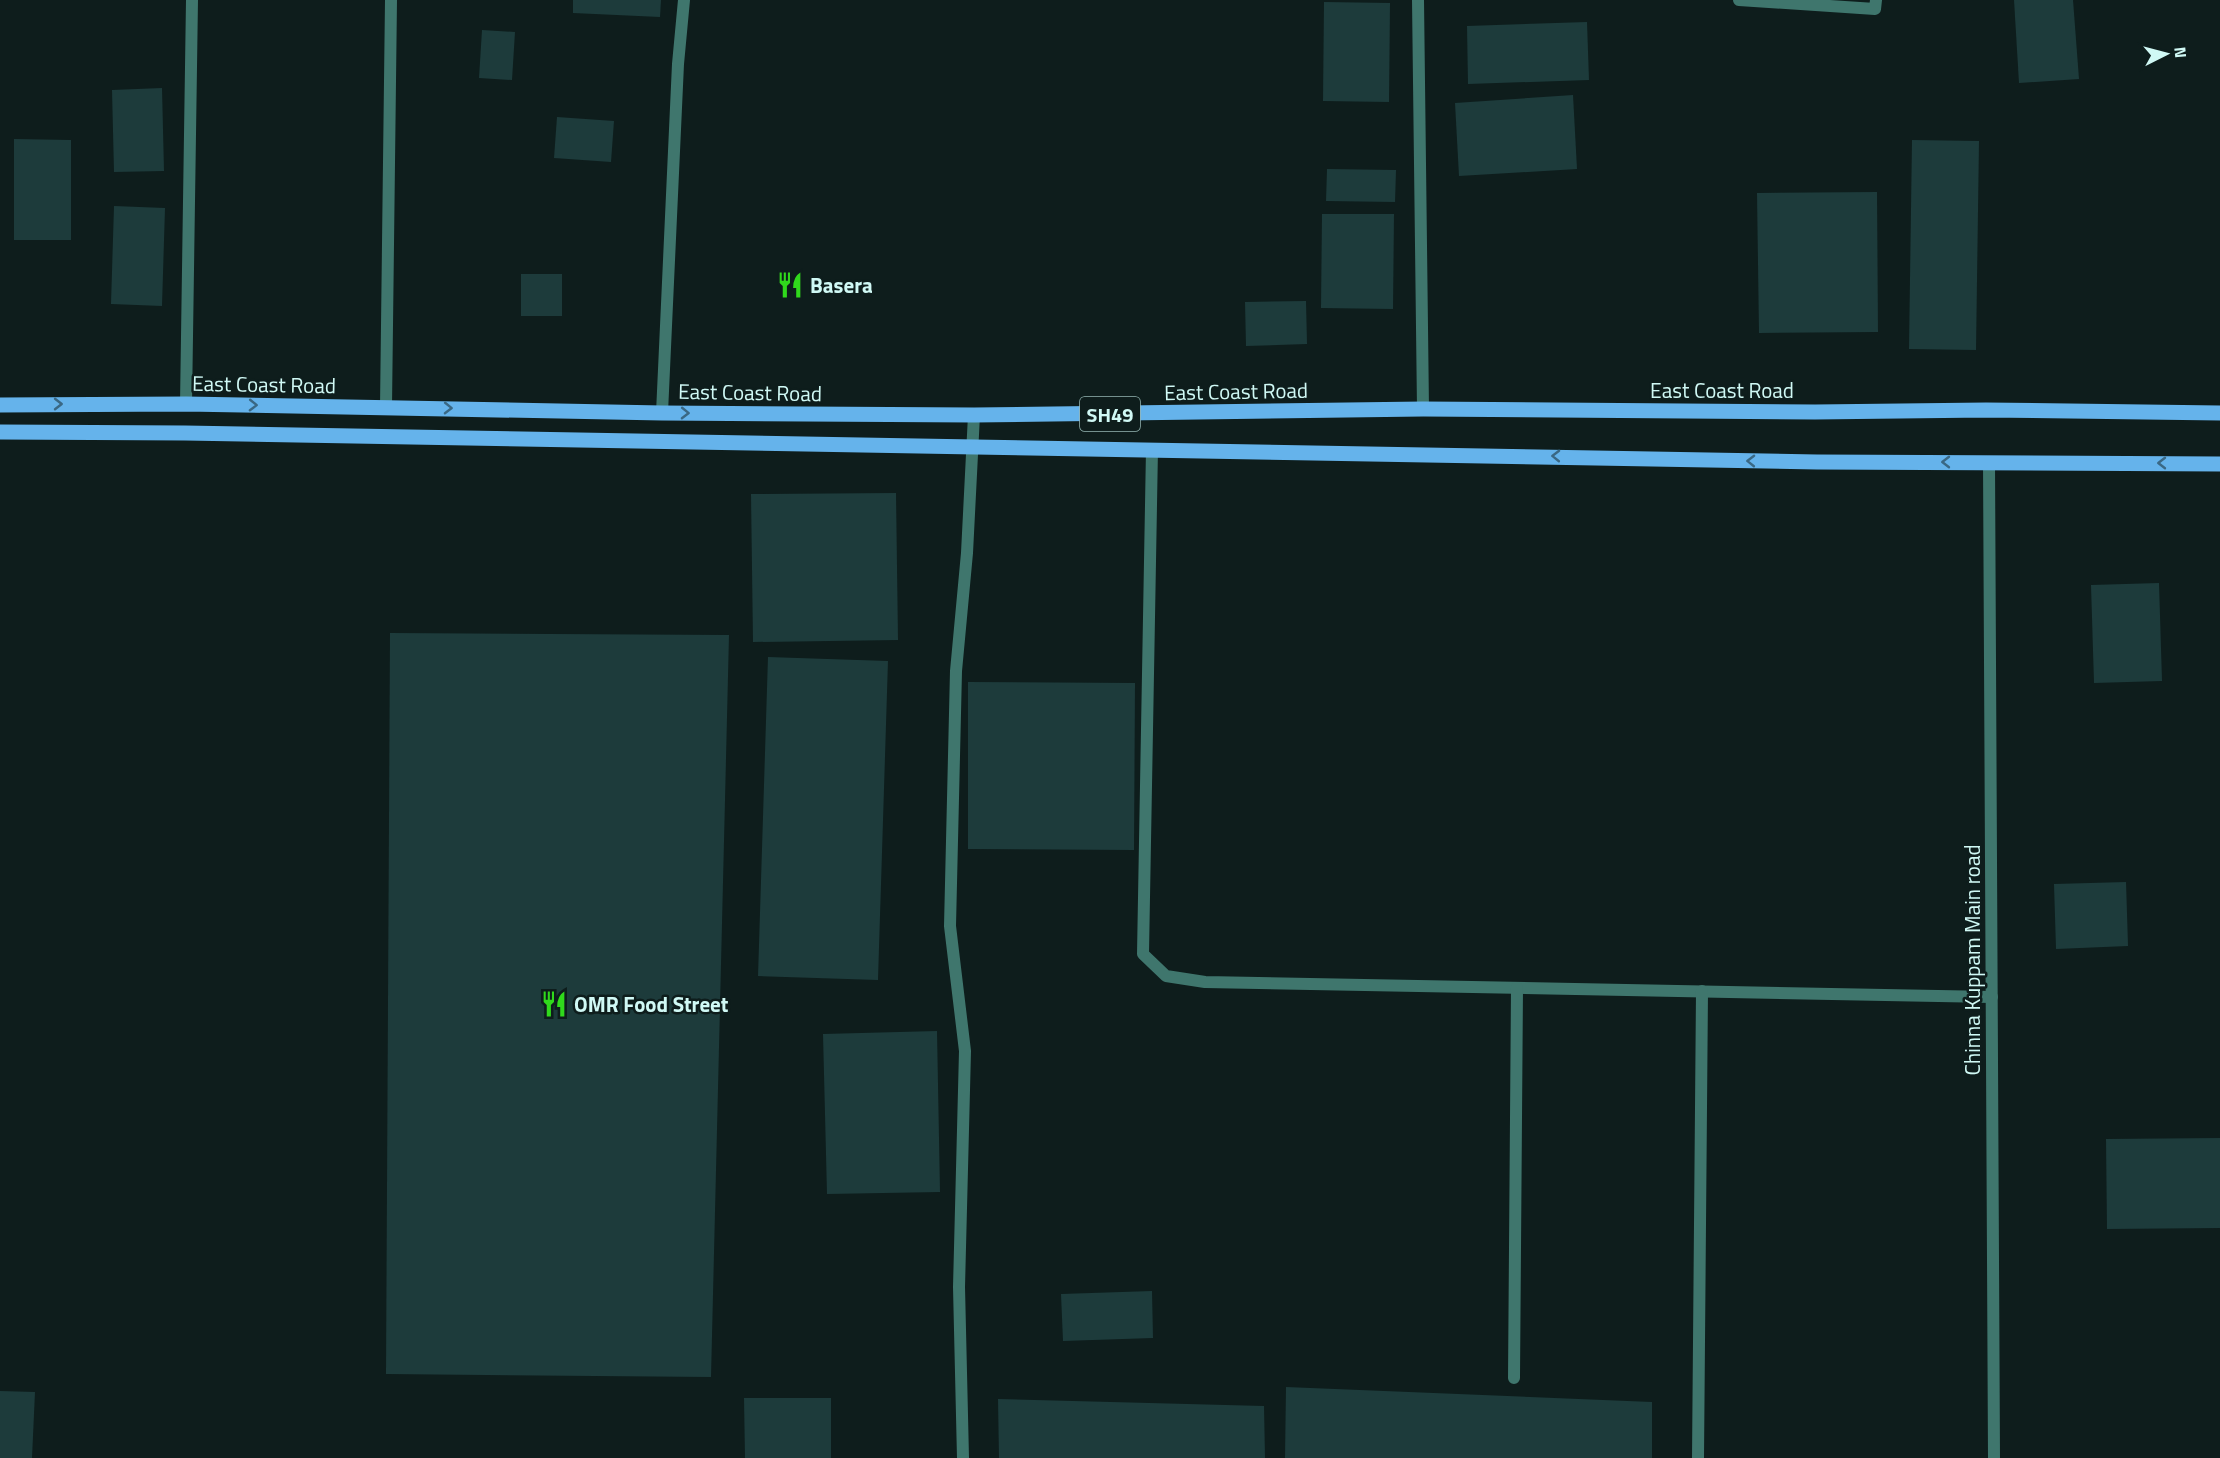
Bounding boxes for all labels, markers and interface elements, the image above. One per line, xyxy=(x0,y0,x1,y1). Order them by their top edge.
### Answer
north arrow xyxy=(2136,24,2196,84)
text: N xyxy=(2168,46,2193,59)
place label: Basera xyxy=(810,269,873,301)
restaurant icon: Basera xyxy=(775,270,805,300)
street label: East Coast Road xyxy=(192,367,336,401)
street label: East Coast Road xyxy=(1164,374,1308,408)
street label: East Coast Road xyxy=(1650,374,1794,406)
street label: East Coast Road xyxy=(678,375,822,409)
road number: SH49 xyxy=(1080,397,1140,431)
one-way arrow xyxy=(54,398,63,411)
one-way arrow xyxy=(249,399,258,411)
one-way arrow xyxy=(444,402,453,414)
one-way arrow xyxy=(681,407,690,419)
one-way arrow xyxy=(1551,450,1560,463)
one-way arrow xyxy=(1746,454,1755,467)
one-way arrow xyxy=(1941,456,1950,468)
one-way arrow xyxy=(2157,457,2166,469)
street label: Chinna Kuppam Main road xyxy=(1956,844,1988,1076)
place label: OMR Food Street xyxy=(574,988,729,1020)
restaurant icon: OMR Food Street xyxy=(539,989,569,1019)

